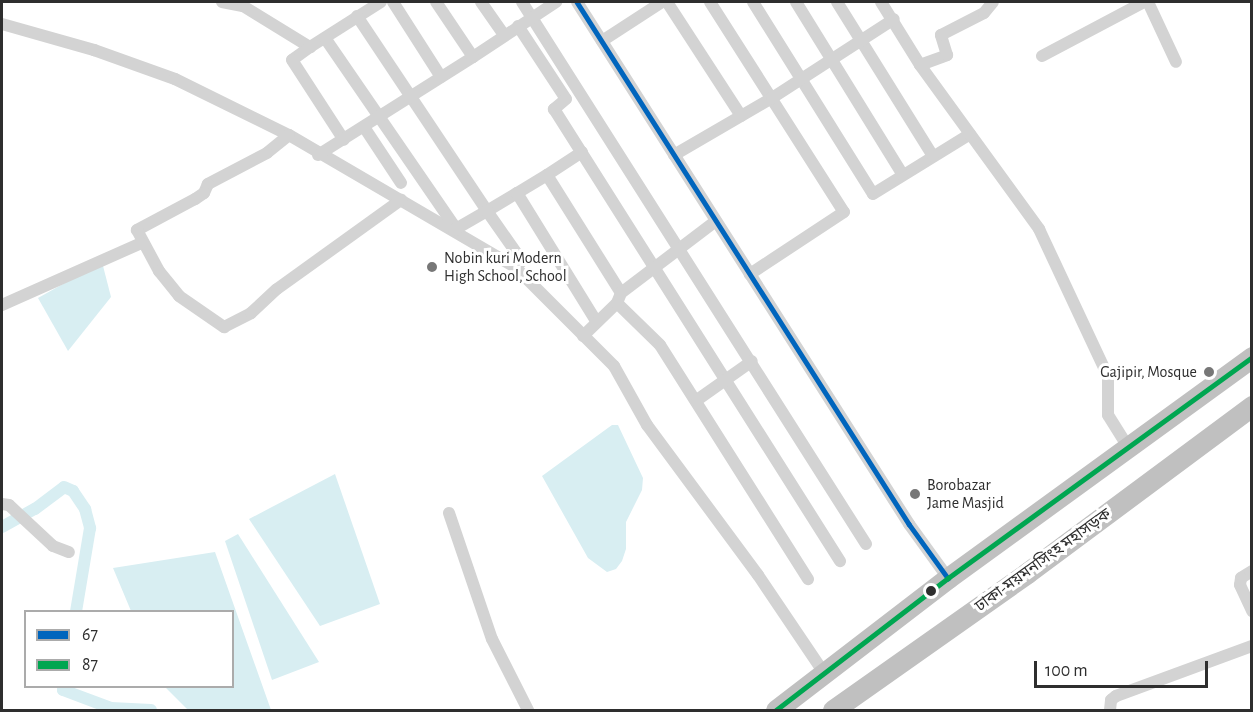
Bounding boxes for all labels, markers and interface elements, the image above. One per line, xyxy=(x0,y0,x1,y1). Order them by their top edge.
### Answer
place label: Nobin kuri Modern High School, School xyxy=(444,248,567,286)
marker: Nobin kuri Modern High School, School xyxy=(425,260,439,274)
place label: Gajipir, Mosque xyxy=(1100,362,1197,382)
marker: Gajipir, Mosque xyxy=(1202,365,1216,379)
place label: Borobazar Jame Masjid xyxy=(927,475,1004,513)
marker: Borobazar Jame Masjid xyxy=(908,487,922,501)
street label: ঢাকা-ময়মনসিংহ মহাসড়ক xyxy=(971,504,1115,616)
unlabelled marker xyxy=(925,585,937,597)
legend xyxy=(24,610,234,688)
text: 67 xyxy=(82,626,98,644)
scale bar xyxy=(1037,649,1211,687)
text: 87 xyxy=(82,656,98,674)
text: 100 m xyxy=(1045,662,1088,680)

